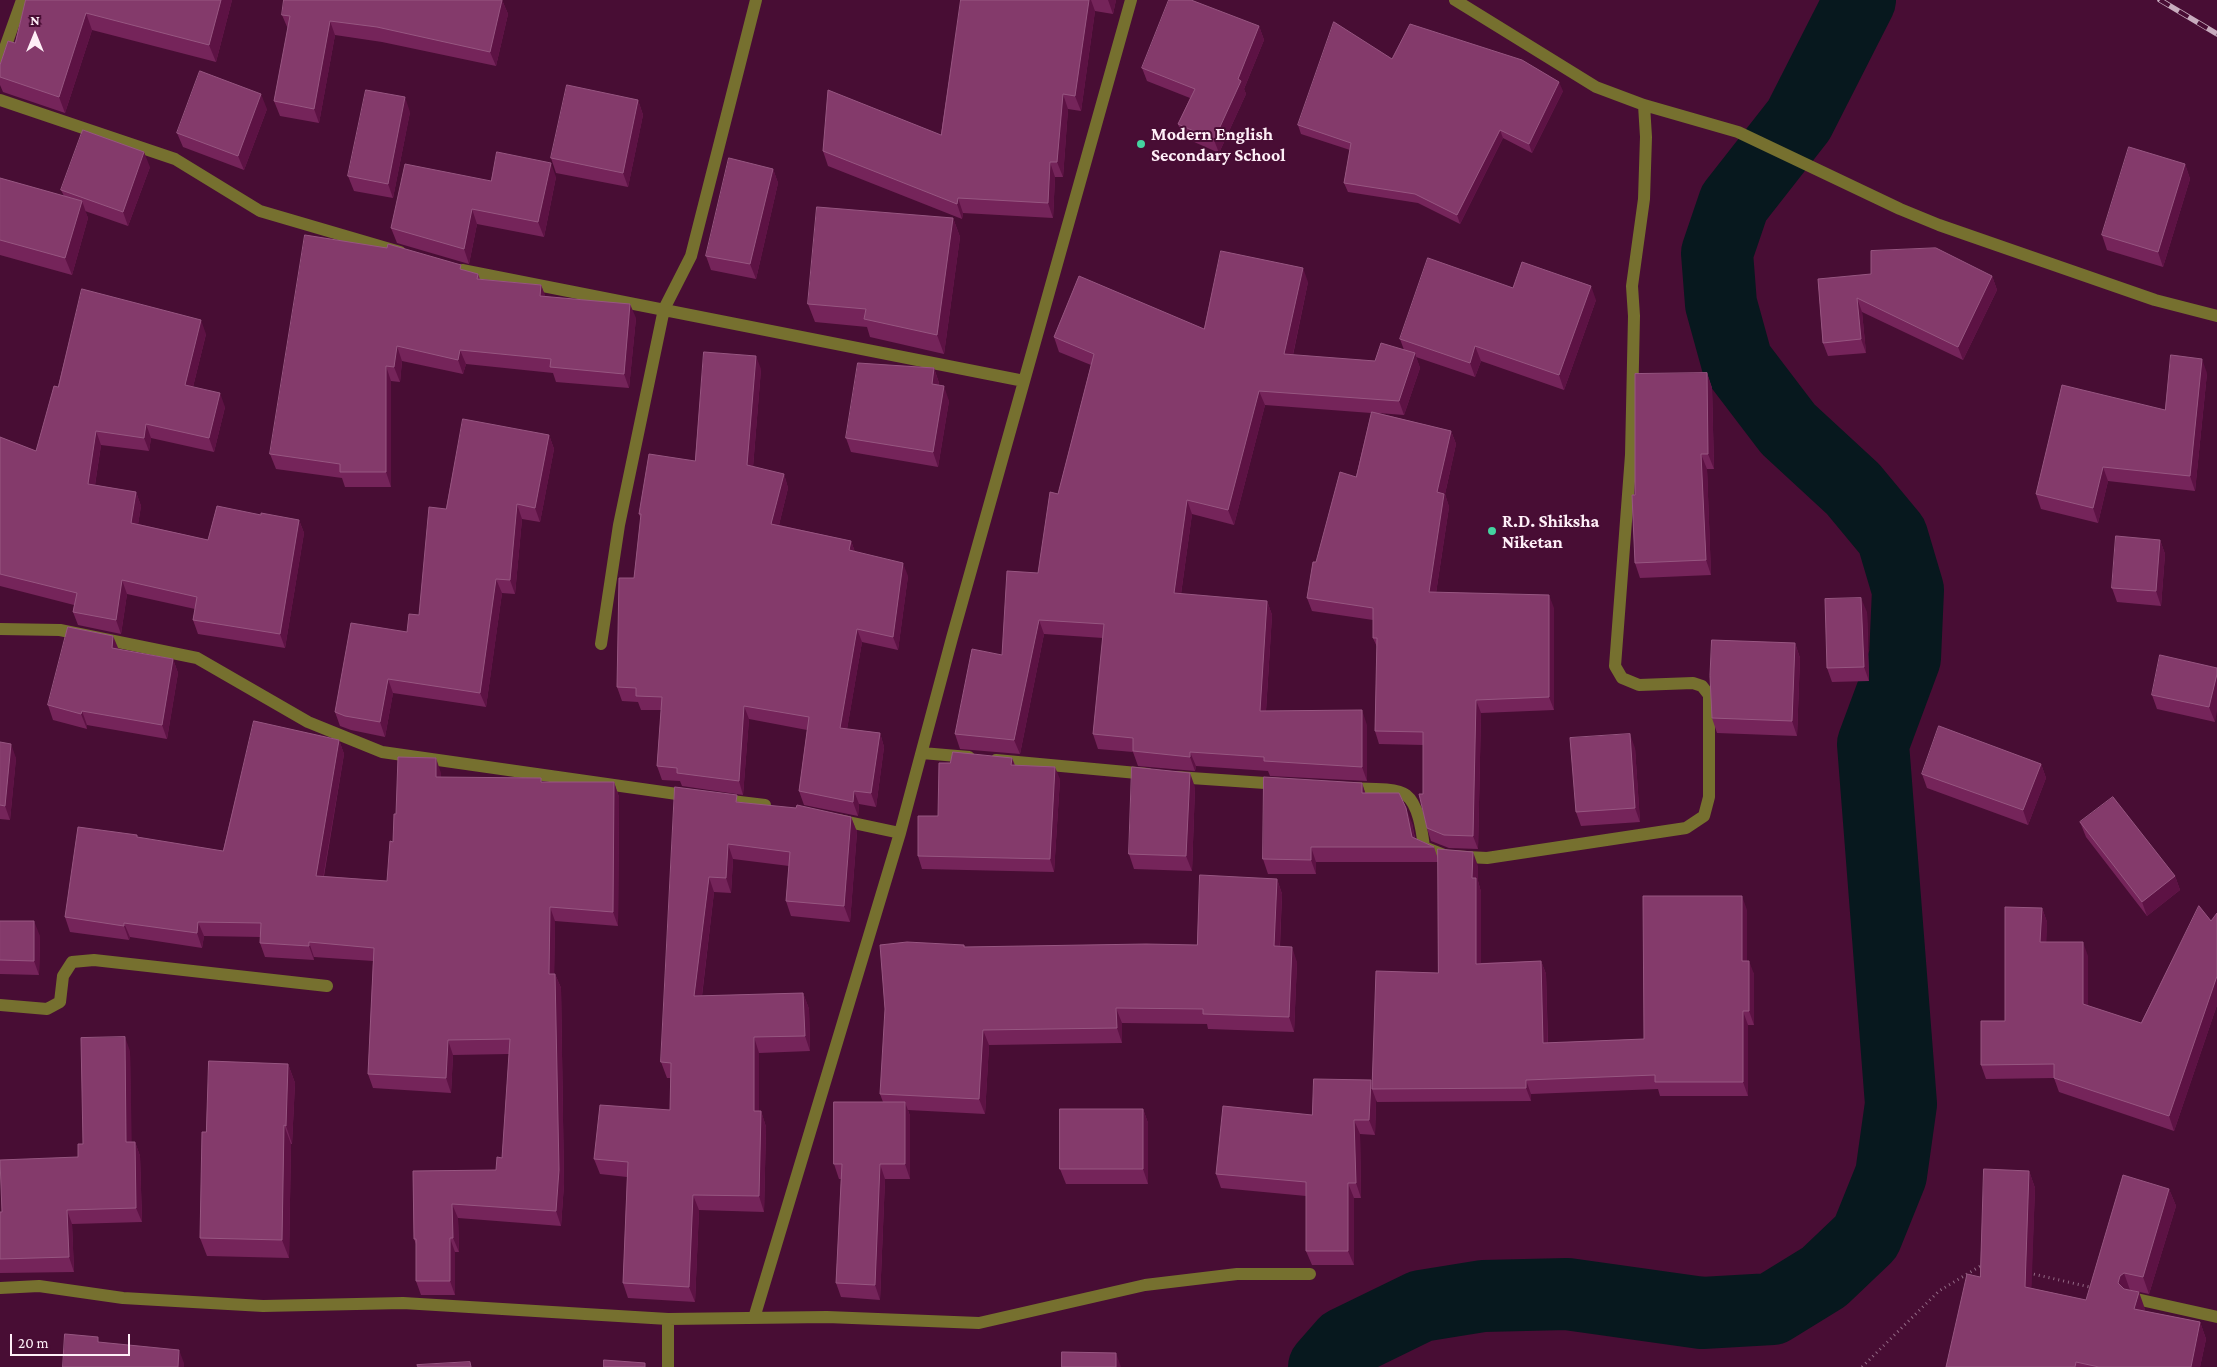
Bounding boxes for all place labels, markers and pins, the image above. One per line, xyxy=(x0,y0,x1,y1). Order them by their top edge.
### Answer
place label: Modern English Secondary School xyxy=(1151,123,1286,166)
marker: Modern English Secondary School xyxy=(1135,138,1147,150)
place label: R.D. Shiksha Niketan xyxy=(1502,510,1599,552)
marker: R.D. Shiksha Niketan xyxy=(1486,525,1498,537)

